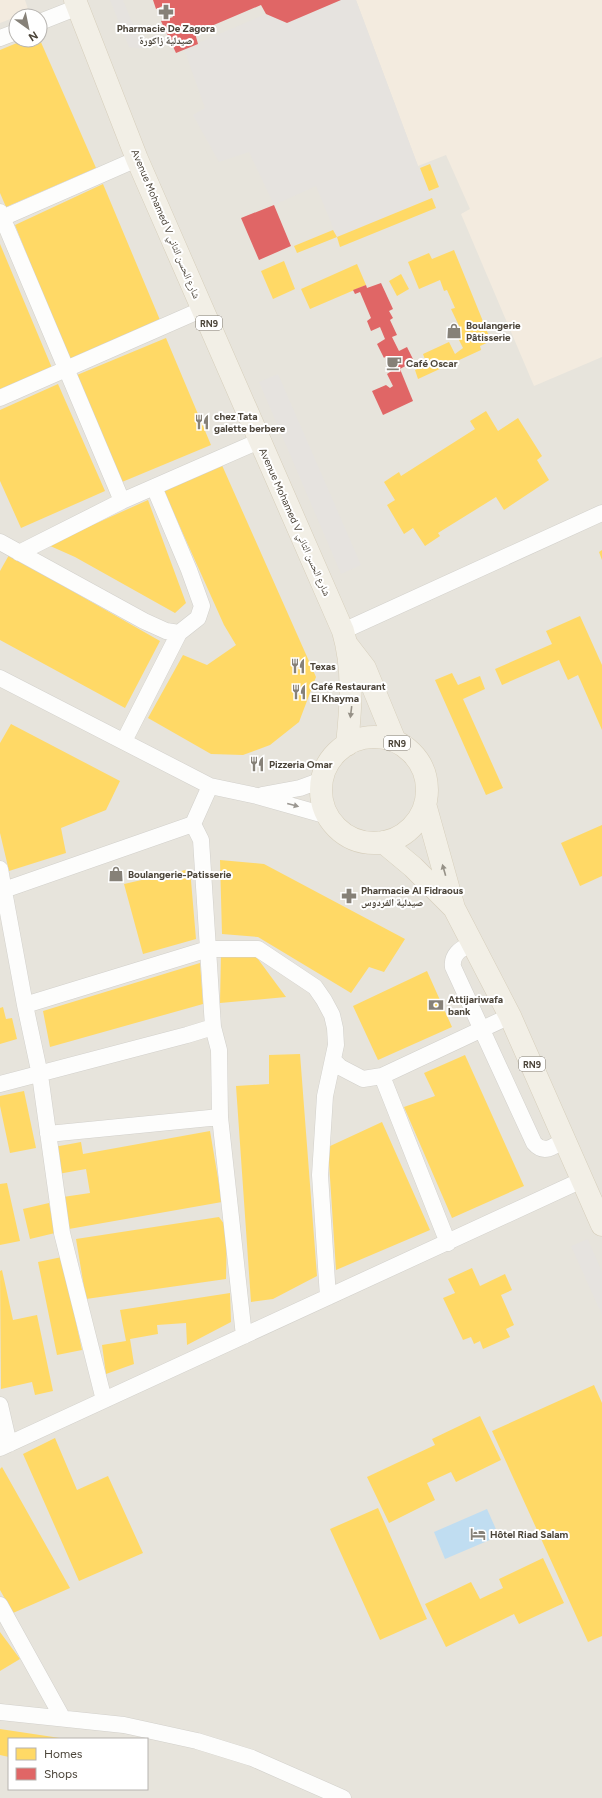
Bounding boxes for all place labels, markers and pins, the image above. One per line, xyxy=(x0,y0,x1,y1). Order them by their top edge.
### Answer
pharmacy icon: Pharmacie De Zagora صيدلية زاكورة xyxy=(157,3,175,21)
place label: Pharmacie De Zagora صيدلية زاكورة xyxy=(117,22,215,47)
place label: Boulangerie Pâtisserie xyxy=(466,319,521,344)
shop icon: Boulangerie Pâtisserie xyxy=(445,322,463,340)
cafe icon: Café Oscar xyxy=(385,354,403,372)
place label: Café Oscar xyxy=(406,357,458,370)
place label: chez Tata galette berbere xyxy=(214,410,286,435)
restaurant icon: chez Tata galette berbere xyxy=(193,413,211,431)
restaurant icon: Texas xyxy=(289,657,307,675)
place label: Texas xyxy=(310,660,336,673)
place label: Café Restaurant El Khayma xyxy=(311,680,386,705)
restaurant icon: Café Restaurant El Khayma xyxy=(290,683,308,701)
restaurant icon: Pizzeria Omar xyxy=(248,755,266,773)
place label: Pizzeria Omar xyxy=(269,758,333,771)
shop icon: Boulangerie-Patisserie xyxy=(107,865,125,883)
place label: Boulangerie-Patisserie xyxy=(128,868,232,881)
place label: Pharmacie Al Fidraous صيدلية الفردوس xyxy=(361,884,464,909)
pharmacy icon: Pharmacie Al Fidraous صيدلية الفردوس xyxy=(340,887,358,905)
place label: Attijariwafa bank xyxy=(448,993,503,1018)
bank icon: Attijariwafa bank xyxy=(427,996,445,1014)
hotel icon: Hôtel Riad Salam xyxy=(469,1525,487,1543)
place label: Hôtel Riad Salam xyxy=(490,1528,569,1541)

